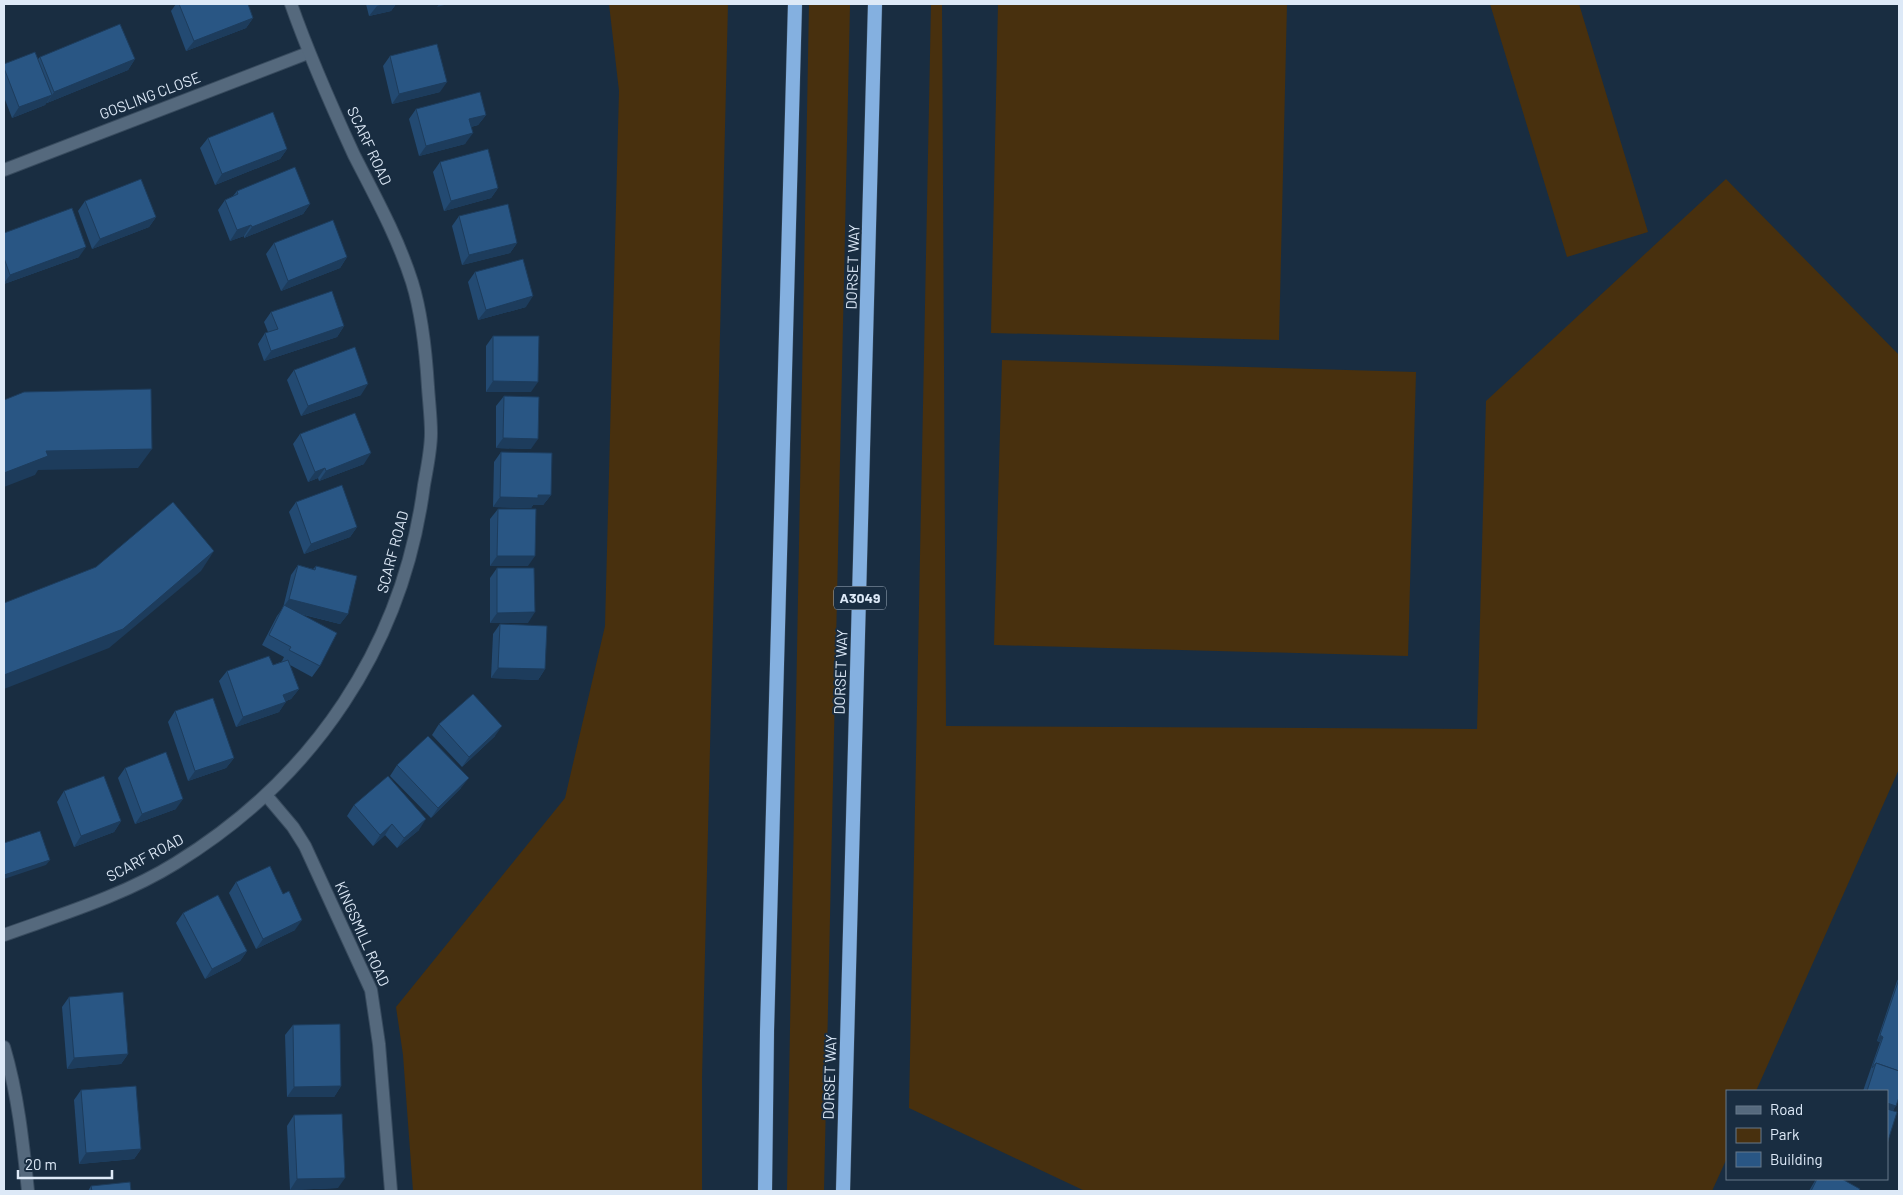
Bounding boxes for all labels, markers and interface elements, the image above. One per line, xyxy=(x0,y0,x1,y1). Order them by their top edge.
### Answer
street label: GOSLING CLOSE xyxy=(97,68,203,123)
street label: SCARF ROAD xyxy=(344,103,396,188)
street label: DORSET WAY xyxy=(842,224,862,310)
street label: SCARF ROAD xyxy=(372,509,412,595)
road number: A3049 xyxy=(834,586,886,610)
street label: DORSET WAY xyxy=(830,629,850,715)
street label: SCARF ROAD xyxy=(103,829,186,885)
street label: KINGSMILL ROAD xyxy=(332,878,394,989)
street label: DORSET WAY xyxy=(819,1034,839,1120)
legend xyxy=(1726,1090,1888,1180)
text: Road xyxy=(1770,1100,1803,1118)
text: Park xyxy=(1770,1125,1800,1143)
scale bar xyxy=(18,1148,111,1180)
text: Building xyxy=(1770,1150,1823,1168)
text: 20 m xyxy=(25,1155,57,1173)

